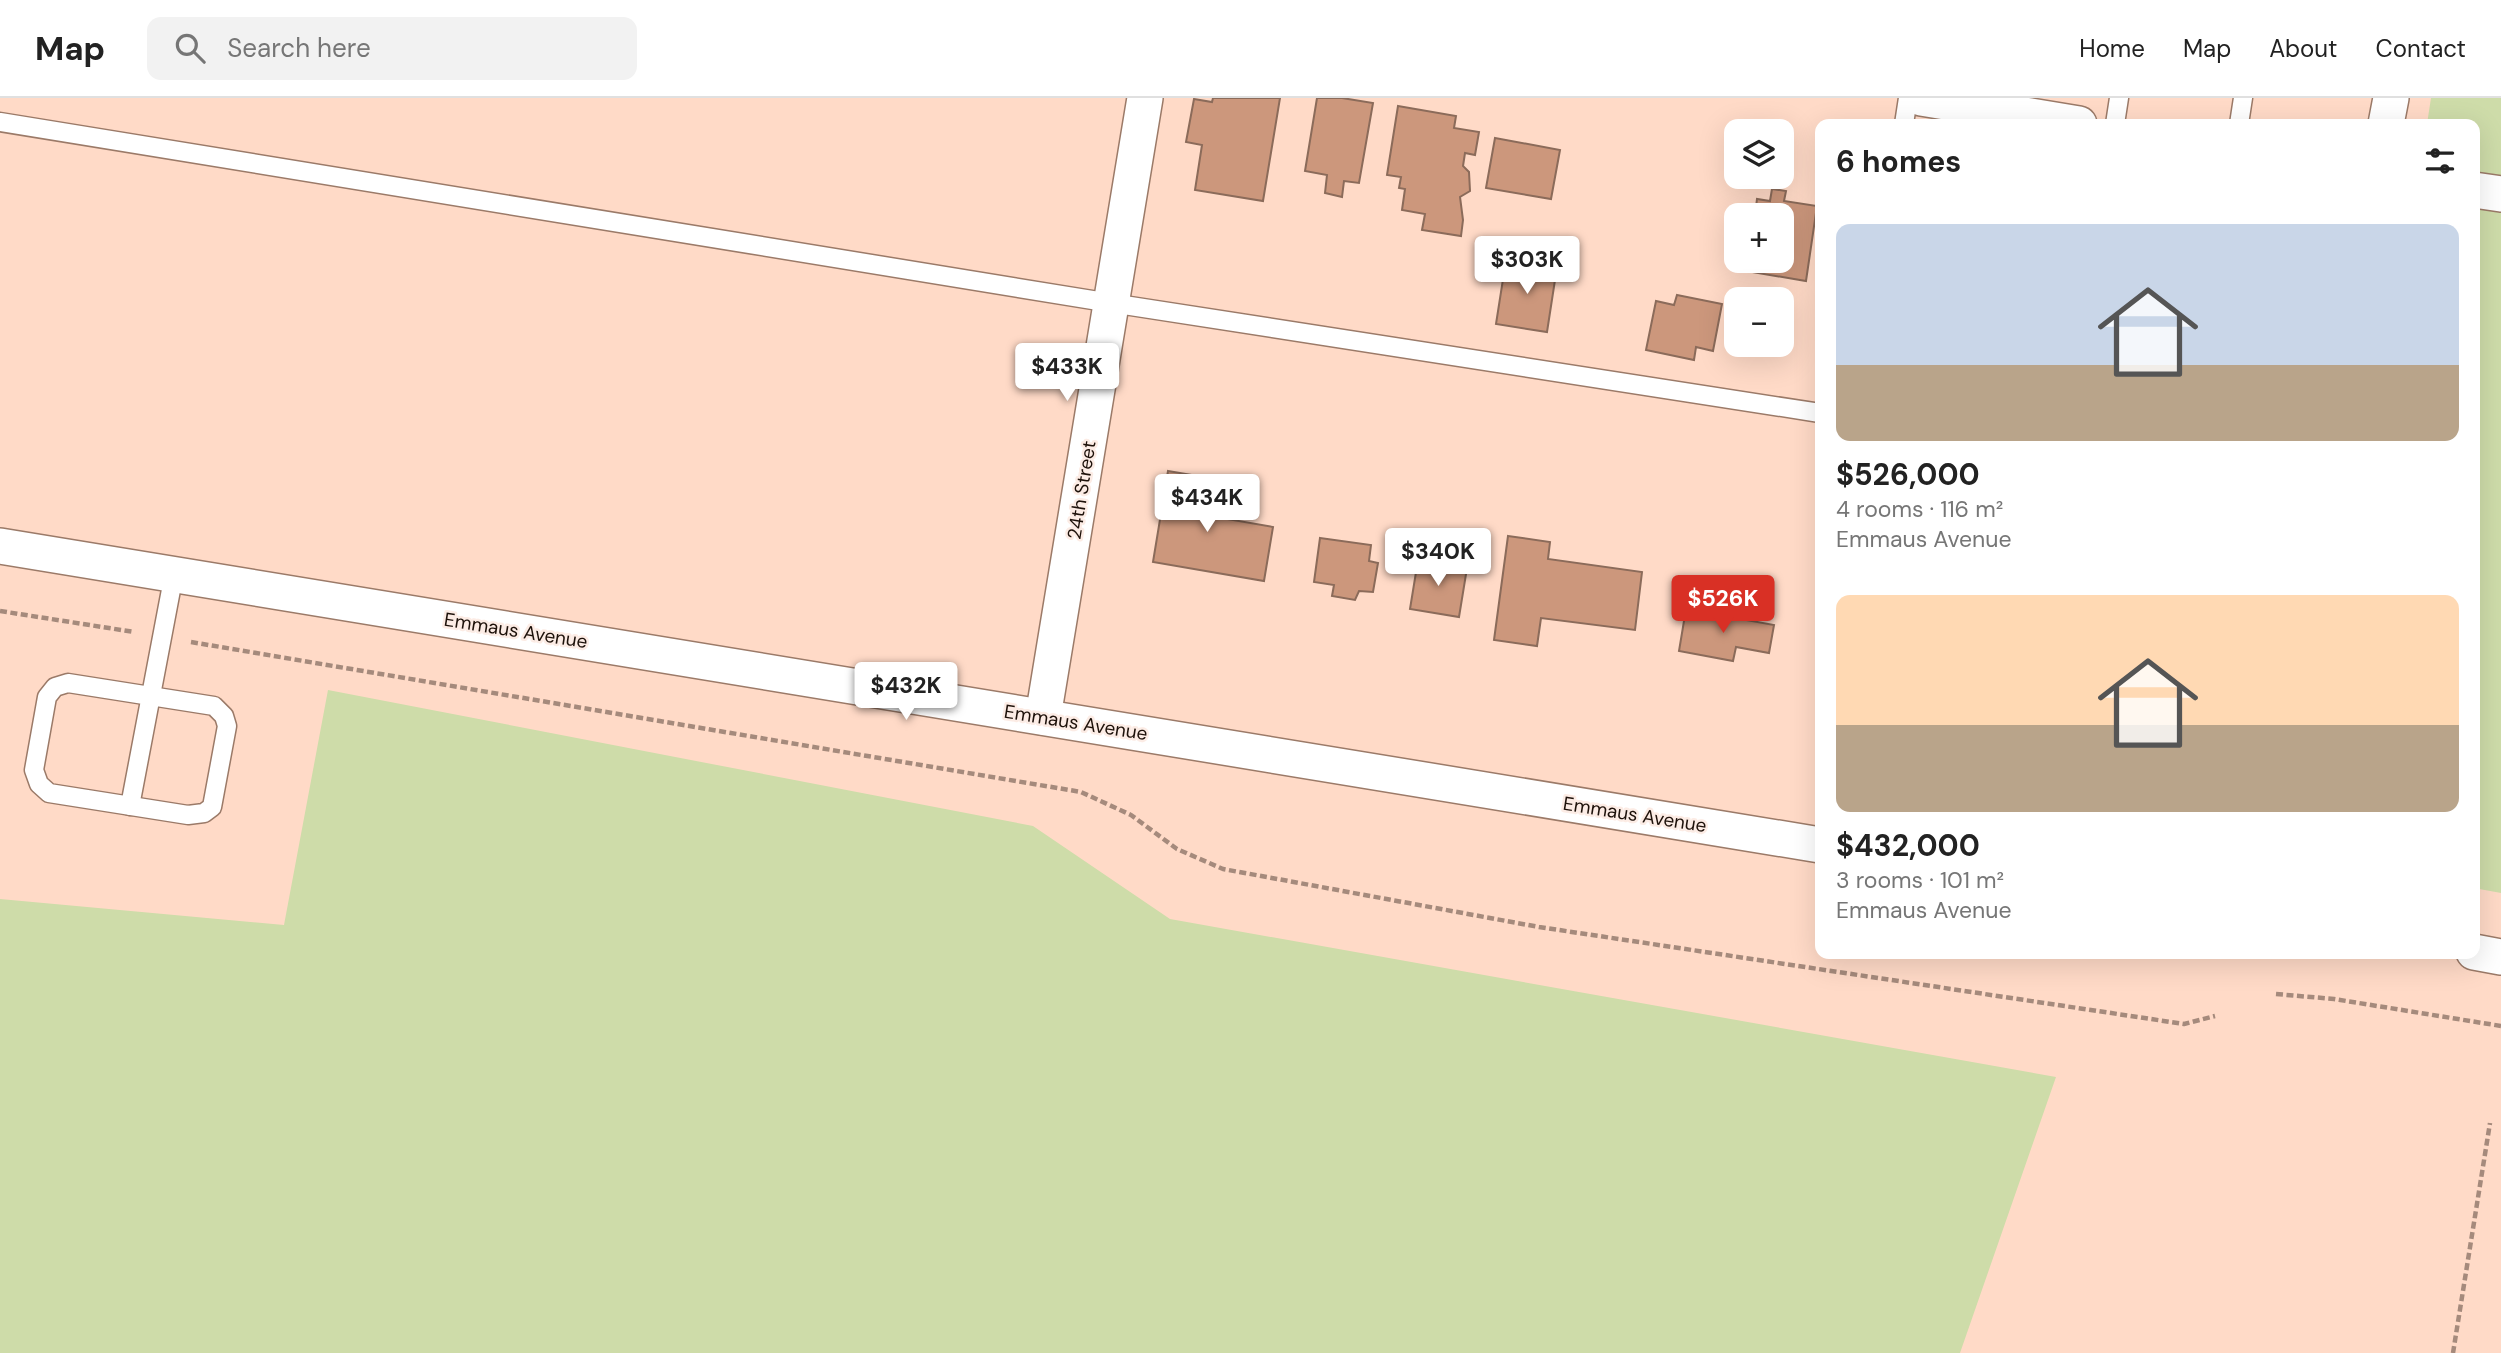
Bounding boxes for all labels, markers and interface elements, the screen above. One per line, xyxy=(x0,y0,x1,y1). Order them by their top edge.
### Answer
search box xyxy=(147,17,637,80)
text: Map xyxy=(35,27,105,70)
icon: search xyxy=(171,29,209,67)
text: Search here xyxy=(227,31,371,65)
text: Home xyxy=(2079,33,2145,64)
text: Map xyxy=(2183,33,2231,64)
text: About xyxy=(2269,33,2338,64)
text: Contact xyxy=(2376,33,2466,64)
map controls xyxy=(1724,119,1794,357)
button: layers xyxy=(1724,119,1794,189)
text: 6 homes xyxy=(1836,142,1961,181)
icon: filters xyxy=(2421,142,2459,180)
button: + xyxy=(1724,203,1794,273)
pin: $303K xyxy=(1478,236,1576,296)
text: $303K xyxy=(1491,244,1563,274)
icon: home xyxy=(2085,269,2211,395)
button: − xyxy=(1724,287,1794,357)
pin: $433K xyxy=(1018,344,1116,403)
text: $433K xyxy=(1031,351,1103,381)
street label: 24th Street xyxy=(1061,439,1102,541)
text: $526,000 xyxy=(1836,455,1980,494)
pin: $434K xyxy=(1158,474,1256,534)
text: $434K xyxy=(1171,482,1243,512)
text: 4 rooms · 116 m² xyxy=(1836,494,2003,524)
text: Emmaus Avenue xyxy=(1836,524,2012,554)
pin: $340K xyxy=(1389,528,1487,588)
text: $340K xyxy=(1401,536,1475,566)
pin: $526K xyxy=(1674,575,1772,635)
text: $526K xyxy=(1688,583,1758,613)
street label: Emmaus Avenue xyxy=(442,607,589,654)
icon: home xyxy=(2085,640,2211,766)
pin: $432K xyxy=(857,662,955,722)
text: $432K xyxy=(870,670,942,700)
street label: Emmaus Avenue xyxy=(1002,699,1149,746)
street label: Emmaus Avenue xyxy=(1561,791,1708,838)
text: $432,000 xyxy=(1836,826,1980,865)
text: 3 rooms · 101 m² xyxy=(1836,865,2004,895)
text: Emmaus Avenue xyxy=(1836,895,2012,925)

